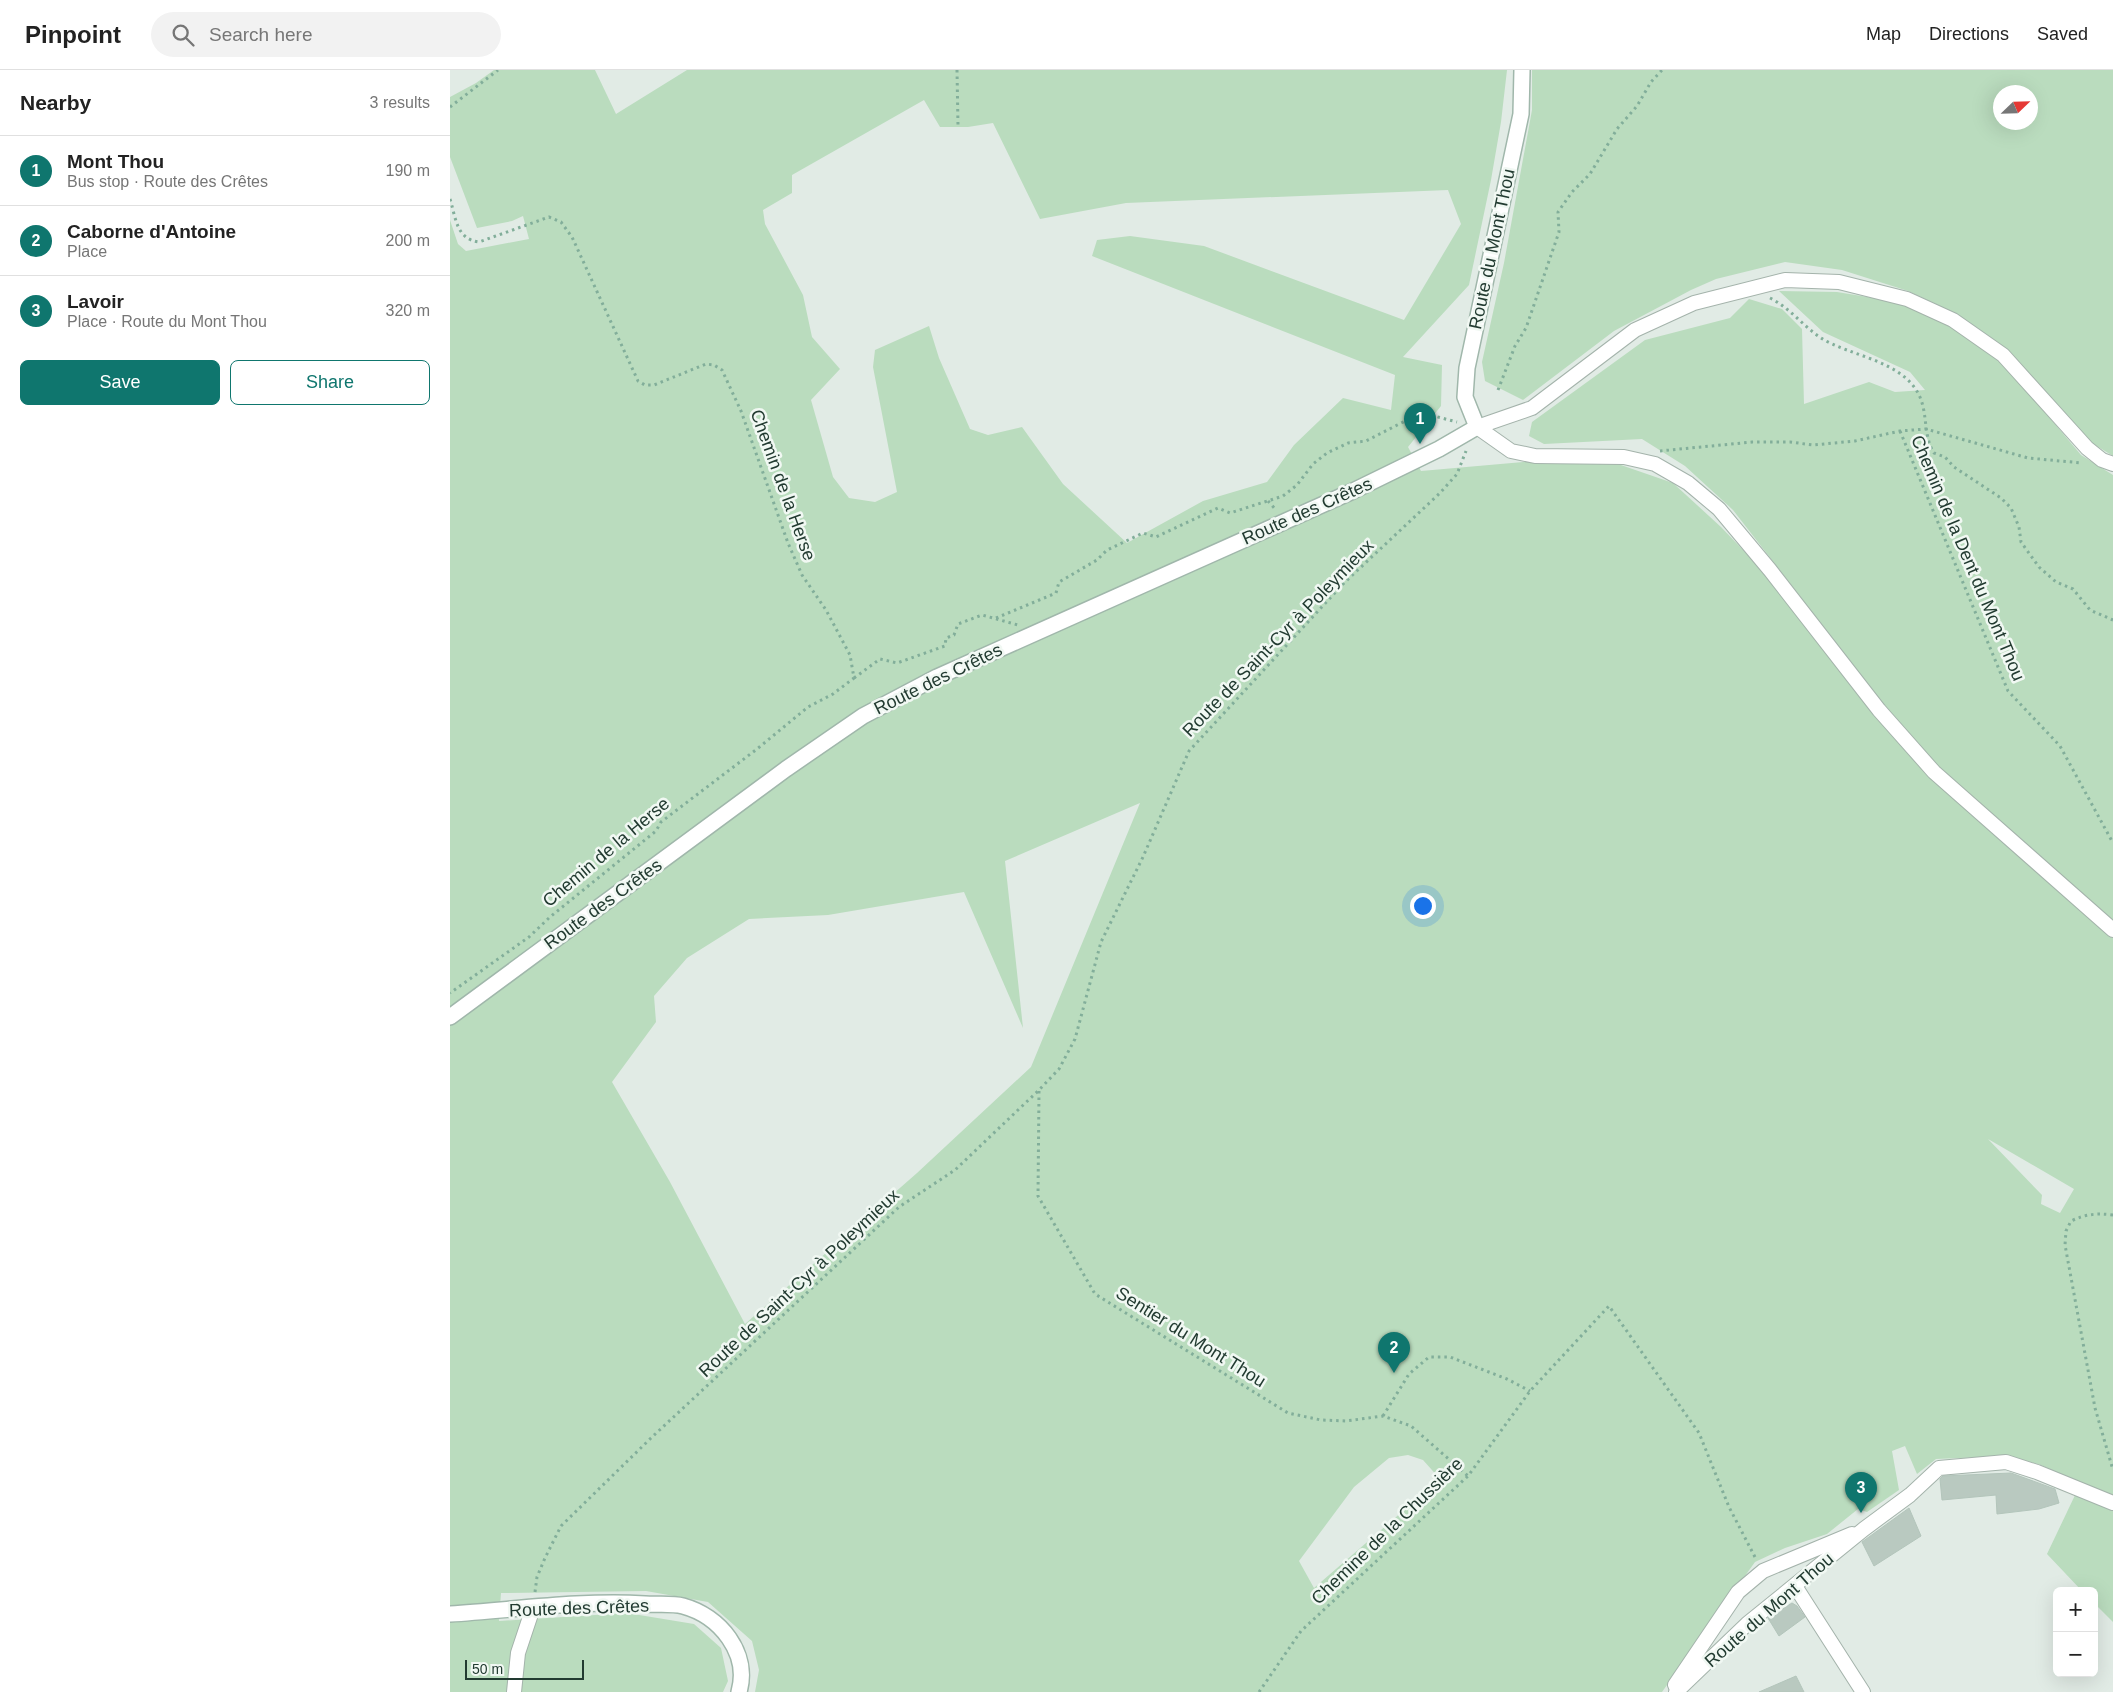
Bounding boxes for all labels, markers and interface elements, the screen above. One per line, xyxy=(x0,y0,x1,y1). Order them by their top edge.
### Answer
search box xyxy=(151,12,501,57)
text: Pinpoint xyxy=(25,21,121,48)
icon: search xyxy=(169,21,197,49)
text: Search here xyxy=(209,24,313,45)
text: Map xyxy=(1866,24,1901,44)
text: Directions xyxy=(1929,24,2009,44)
text: Saved xyxy=(2037,24,2088,44)
north arrow xyxy=(1993,85,2038,130)
text: Nearby xyxy=(20,91,91,114)
text: 3 results xyxy=(370,94,430,111)
text: Mont Thou xyxy=(67,151,164,172)
text: 1 xyxy=(32,162,40,179)
text: 190 m xyxy=(386,162,430,179)
street label: Route du Mont Thou xyxy=(1465,167,1519,331)
text: Bus stop · Route des Crêtes xyxy=(67,173,268,190)
text: Caborne d'Antoine xyxy=(67,221,236,242)
text: 2 xyxy=(32,232,40,249)
text: 200 m xyxy=(386,232,430,249)
text: Place xyxy=(67,243,107,260)
text: Lavoir xyxy=(67,291,124,312)
text: 3 xyxy=(32,302,40,319)
text: 320 m xyxy=(386,302,430,319)
text: Place · Route du Mont Thou xyxy=(67,313,267,330)
button: Save xyxy=(20,360,220,405)
button: Share xyxy=(230,360,430,405)
pin: 1 xyxy=(1404,403,1436,444)
street label: Chemin de la Herse xyxy=(746,407,820,563)
street label: Chemin de la Dent du Mont Thou xyxy=(1907,432,2029,684)
street label: Route des Crêtes xyxy=(1239,473,1375,549)
street label: Route de Saint-Cyr à Poleymieux xyxy=(1178,535,1378,741)
street label: Route des Crêtes xyxy=(871,639,1005,719)
street label: Chemin de la Herse xyxy=(539,793,673,911)
street label: Route des Crêtes xyxy=(540,855,666,953)
your location xyxy=(1410,893,1436,919)
street label: Route de Saint-Cyr à Poleymieux xyxy=(695,1185,903,1381)
street label: Sentier du Mont Thou xyxy=(1112,1283,1270,1391)
pin: 2 xyxy=(1378,1332,1410,1373)
street label: Chemine de la Chussière xyxy=(1307,1454,1467,1608)
pin: 3 xyxy=(1845,1472,1877,1513)
street label: Route du Mont Thou xyxy=(1701,1549,1837,1671)
map controls xyxy=(2053,1587,2098,1677)
button: + xyxy=(2053,1587,2098,1632)
street label: Route des Crêtes xyxy=(509,1596,649,1620)
button: − xyxy=(2053,1632,2098,1677)
scale bar xyxy=(465,1657,584,1680)
text: 50 m xyxy=(472,1661,503,1677)

